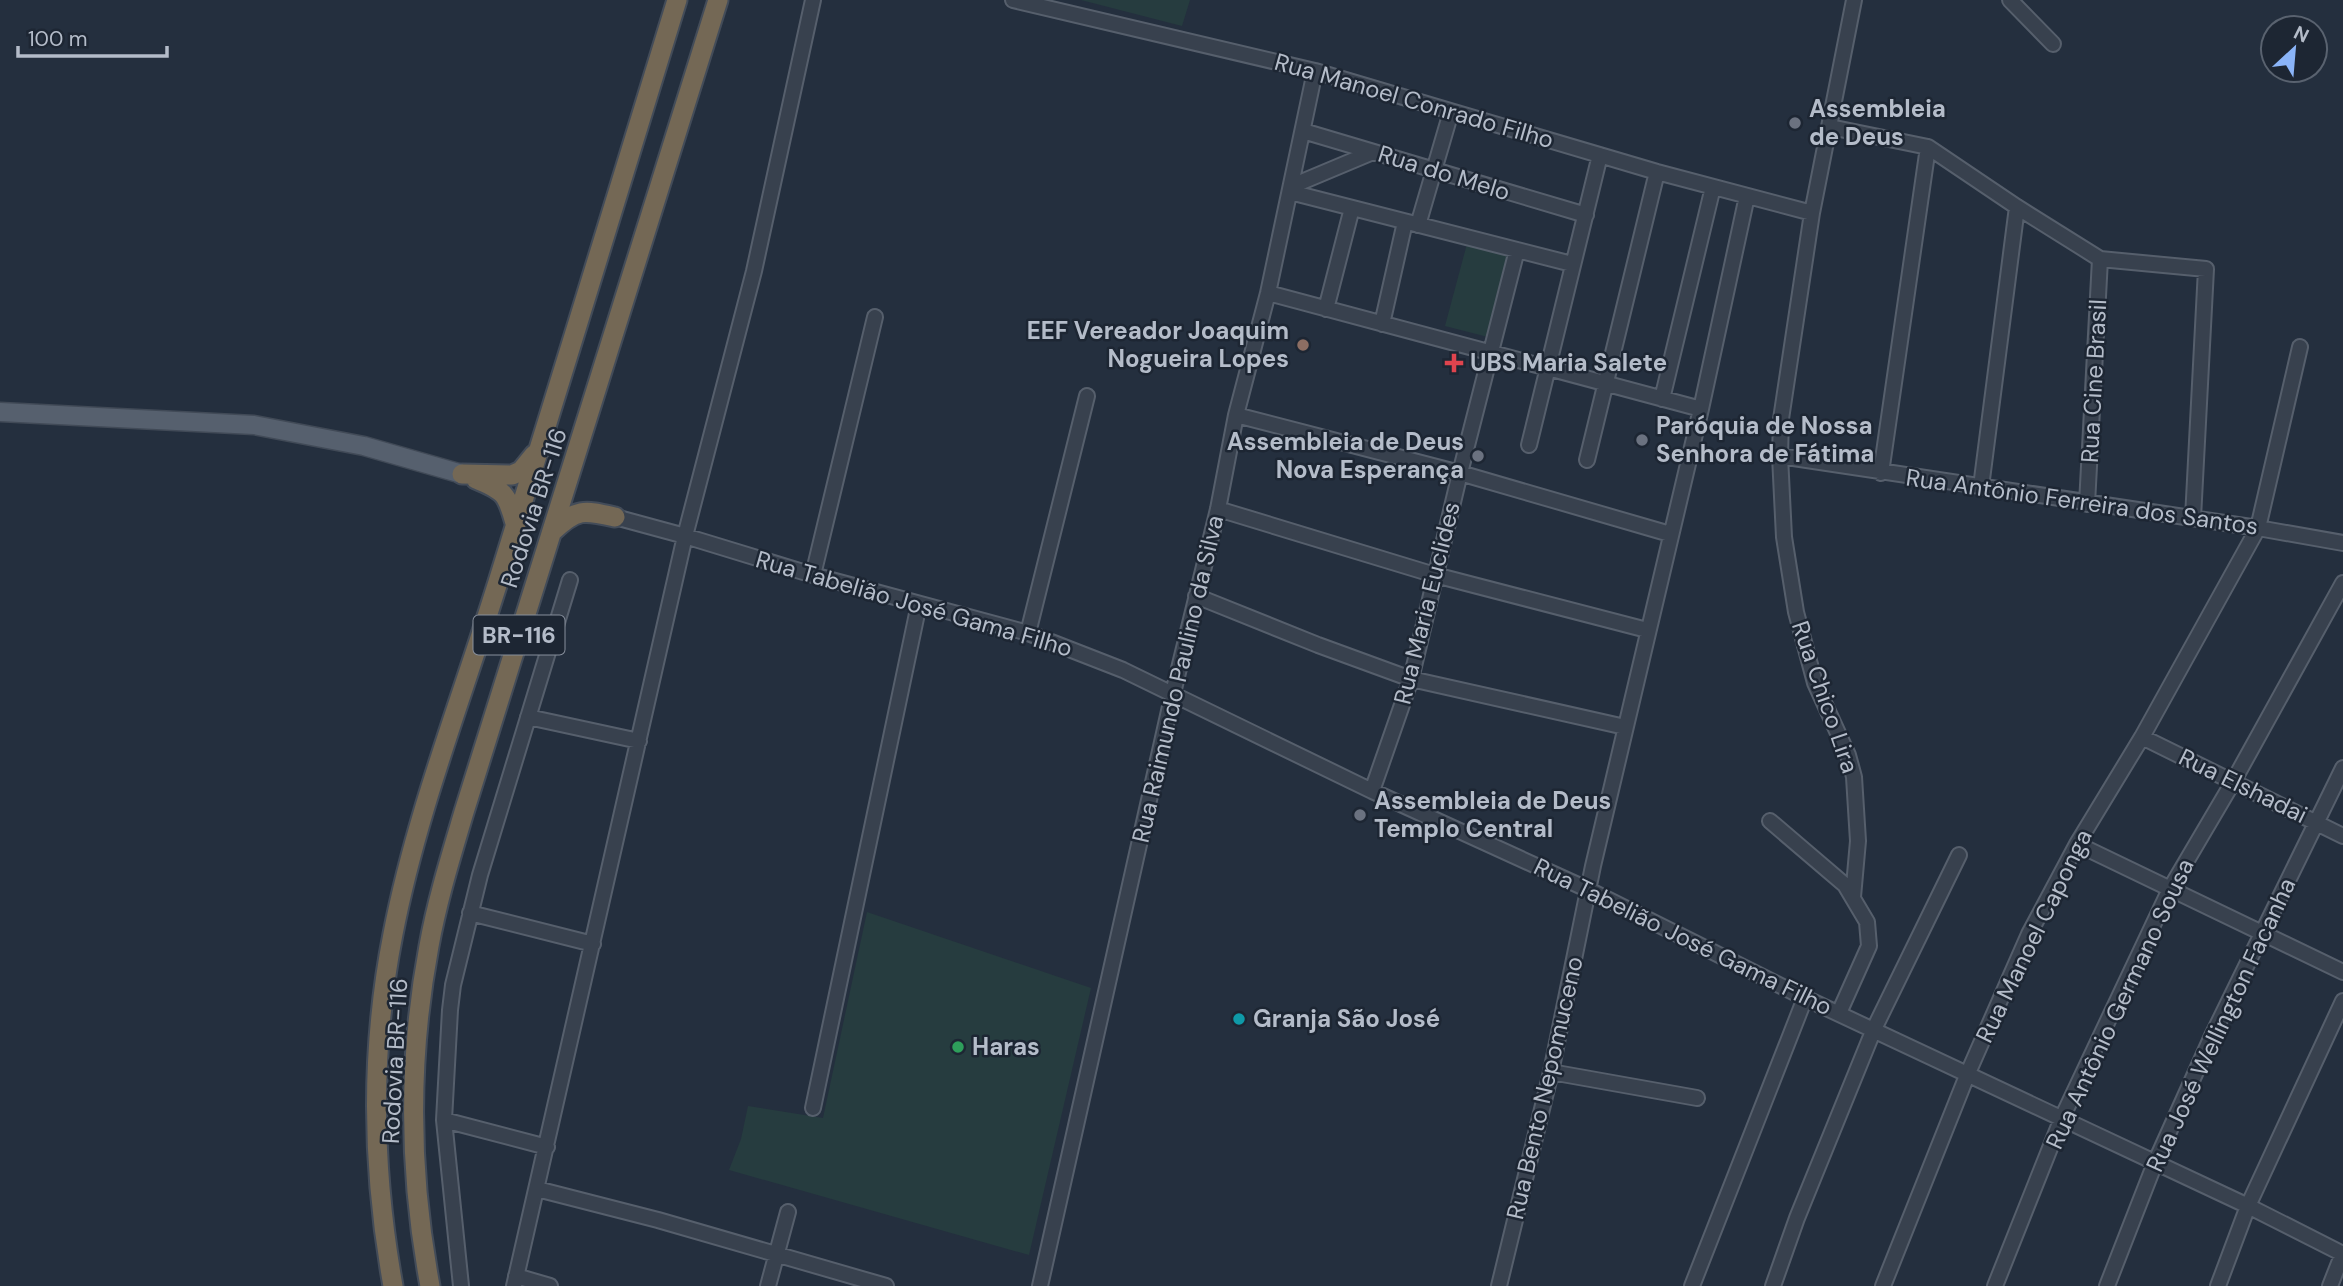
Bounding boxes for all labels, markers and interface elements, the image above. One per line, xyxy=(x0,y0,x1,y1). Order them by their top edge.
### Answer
scale bar xyxy=(18,14,166,58)
north arrow xyxy=(2259,14,2329,84)
text: N xyxy=(2290,20,2313,48)
text: 100 m xyxy=(28,25,88,53)
street label: Rua Manoel Conrado Filho xyxy=(1271,46,1557,155)
place label: Assembleia de Deus xyxy=(1809,93,1946,152)
marker: Assembleia de Deus xyxy=(1787,115,1803,131)
street label: Rua do Melo xyxy=(1374,138,1514,207)
street label: Rua Cine Brasil xyxy=(2074,298,2113,464)
place label: EEF Vereador Joaquim Nogueira Lopes xyxy=(1027,315,1289,374)
marker: EEF Vereador Joaquim Nogueira Lopes xyxy=(1295,337,1311,353)
place label: UBS Maria Salete xyxy=(1470,347,1667,378)
marker: UBS Maria Salete xyxy=(1444,353,1464,373)
place label: Paróquia de Nossa Senhora de Fátima xyxy=(1656,410,1874,469)
street label: Rodovia BR-116 xyxy=(493,424,574,592)
place label: Assembleia de Deus Nova Esperança xyxy=(1227,426,1464,485)
marker: Paróquia de Nossa Senhora de Fátima xyxy=(1634,432,1650,448)
marker: Assembleia de Deus Nova Esperança xyxy=(1470,448,1486,464)
street label: Rua Antônio Ferreira dos Santos xyxy=(1904,461,2260,542)
street label: Rua Maria Euclides xyxy=(1386,498,1467,707)
street label: Rua Raimundo Paulino da Silva xyxy=(1125,512,1230,846)
street label: Rua Tabelião José Gama Filho xyxy=(752,543,1076,664)
road number: BR-116 xyxy=(474,615,564,654)
street label: Rua Chico Lira xyxy=(1785,617,1866,777)
street label: Rua Elshadai xyxy=(2174,741,2313,830)
place label: Assembleia de Deus Templo Central xyxy=(1374,785,1611,844)
marker: Assembleia de Deus Templo Central xyxy=(1352,807,1368,823)
street label: Rua Manoel Caponga xyxy=(1968,824,2099,1048)
street label: Rua Tabelião José Gama Filho xyxy=(1529,851,1837,1022)
street label: Rua Antônio Germano Sousa xyxy=(2038,854,2201,1154)
street label: Rua José Wellington Facanha xyxy=(2139,873,2302,1177)
street label: Rua Bento Nepomuceno xyxy=(1499,953,1590,1222)
street label: Rodovia BR-116 xyxy=(375,977,414,1145)
place label: Granja São José xyxy=(1253,1003,1440,1034)
marker: Granja São José xyxy=(1231,1011,1247,1027)
place label: Haras xyxy=(972,1031,1040,1062)
marker: Haras xyxy=(950,1039,966,1055)

